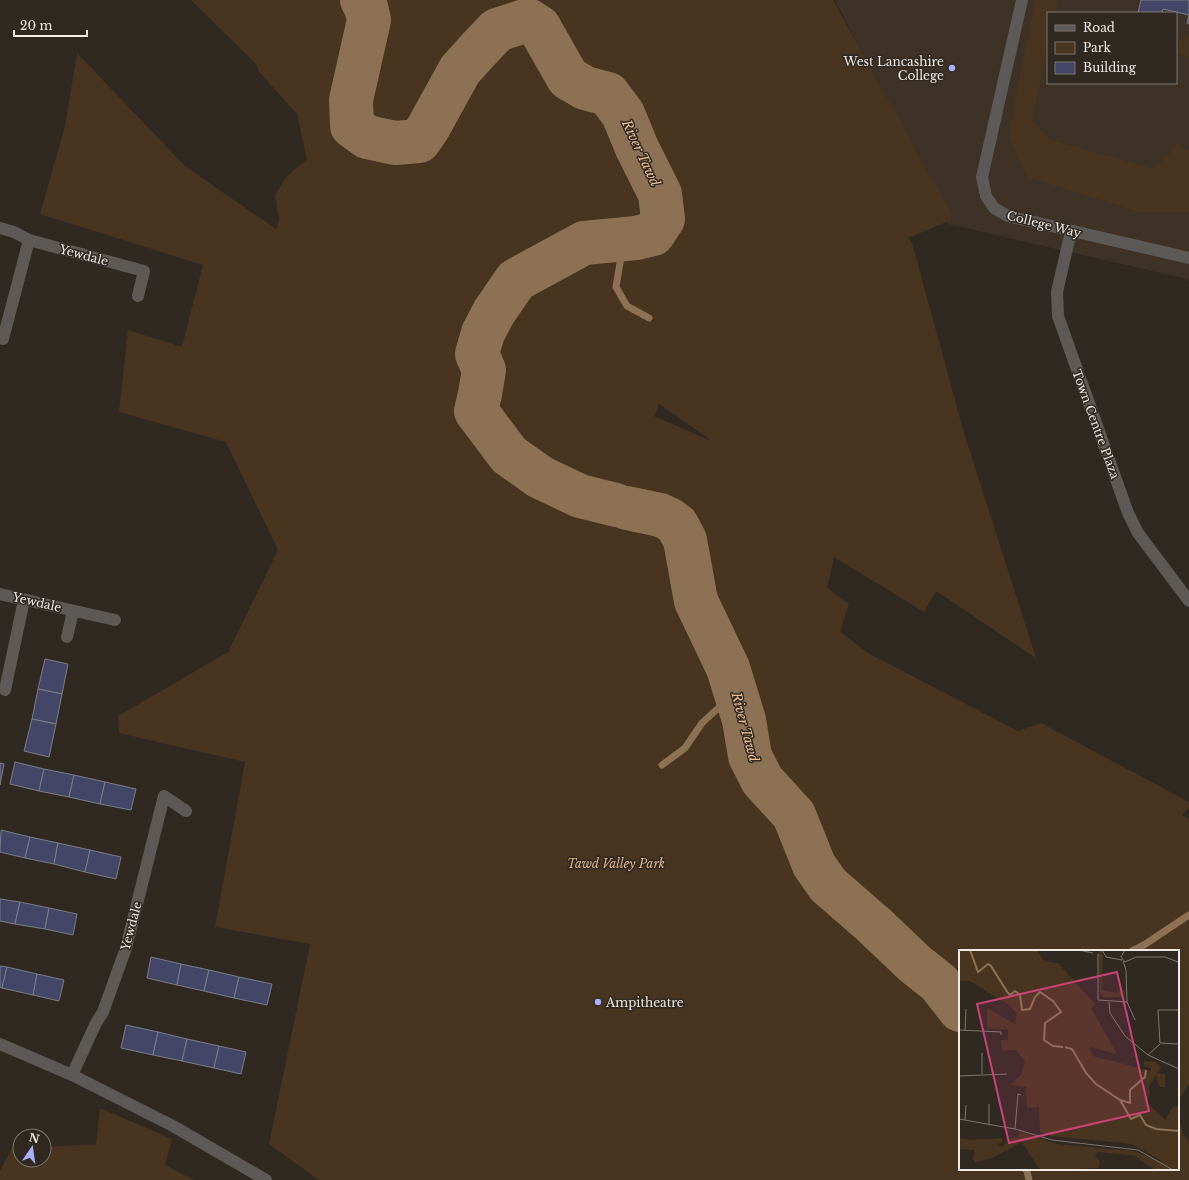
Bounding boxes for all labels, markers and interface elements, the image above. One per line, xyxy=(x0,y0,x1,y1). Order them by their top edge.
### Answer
scale bar xyxy=(14,12,87,38)
legend xyxy=(1047,12,1177,84)
text: 20 m xyxy=(20,18,52,33)
text: Road xyxy=(1083,20,1115,35)
text: Park xyxy=(1083,40,1111,55)
place label: West Lancashire College xyxy=(843,54,944,83)
text: Building xyxy=(1083,60,1137,75)
marker: West Lancashire College xyxy=(947,63,957,73)
water label: River Tawd xyxy=(618,116,664,189)
street label: College Way xyxy=(1005,207,1083,241)
street label: Yewdale xyxy=(57,241,110,269)
street label: Town Centre Plaza xyxy=(1069,367,1123,481)
street label: Yewdale xyxy=(10,589,63,615)
water label: River Tawd xyxy=(727,689,763,764)
park label: Tawd Valley Park xyxy=(567,856,665,871)
street label: Yewdale xyxy=(117,900,145,953)
inset map xyxy=(959,950,1179,1170)
place label: Ampitheatre xyxy=(605,995,684,1010)
marker: Ampitheatre xyxy=(593,997,603,1007)
north arrow xyxy=(12,1128,52,1168)
text: N xyxy=(28,1130,42,1146)

